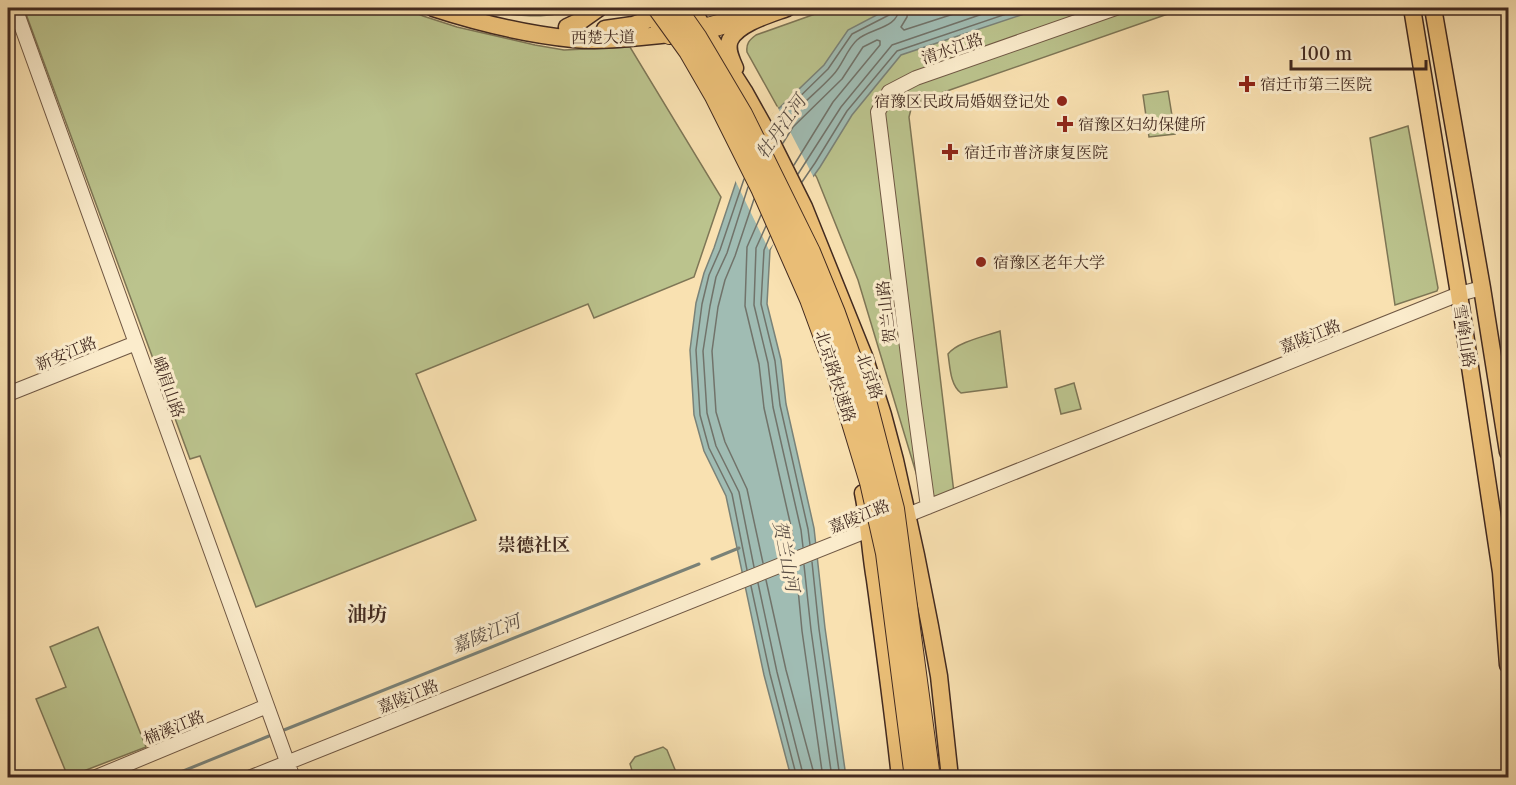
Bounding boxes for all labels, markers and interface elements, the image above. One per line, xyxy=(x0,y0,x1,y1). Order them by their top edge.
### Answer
street label: 西楚大道 xyxy=(571,26,635,48)
street label: 清水江路 xyxy=(918,28,986,68)
scale bar xyxy=(1291,33,1426,71)
text: 100 m xyxy=(1300,43,1352,65)
place label: 宿迁市第三医院 xyxy=(1260,74,1372,94)
marker: 宿迁市第三医院 xyxy=(1238,75,1256,93)
water label: 牡丹江河 xyxy=(751,89,812,163)
place label: 宿豫区民政局婚姻登记处 xyxy=(874,91,1050,111)
marker: 宿豫区民政局婚姻登记处 xyxy=(1055,94,1069,108)
place label: 宿豫区妇幼保健所 xyxy=(1078,114,1206,134)
marker: 宿豫区妇幼保健所 xyxy=(1056,115,1074,133)
place label: 宿迁市普济康复医院 xyxy=(964,142,1108,162)
marker: 宿迁市普济康复医院 xyxy=(941,143,959,161)
place label: 宿豫区老年大学 xyxy=(993,252,1105,272)
marker: 宿豫区老年大学 xyxy=(974,255,988,269)
street label: 贺兰山路 xyxy=(872,279,900,345)
street label: 雪峰山路 xyxy=(1450,303,1480,369)
street label: 嘉陵江路 xyxy=(1277,315,1343,357)
street label: 北京路快速路 xyxy=(812,327,860,425)
street label: 新安江路 xyxy=(33,332,99,374)
street label: 北京路 xyxy=(853,350,887,402)
street label: 峨眉山路 xyxy=(149,354,189,420)
street label: 嘉陵江路 xyxy=(826,495,892,537)
water label: 贺兰山河 xyxy=(768,519,804,596)
district label: 崇德社区 xyxy=(498,534,570,556)
district label: 油坊 xyxy=(347,602,387,626)
water label: 嘉陵江河 xyxy=(449,609,526,658)
street label: 嘉陵江路 xyxy=(375,675,441,717)
street label: 楠溪江路 xyxy=(141,706,207,748)

